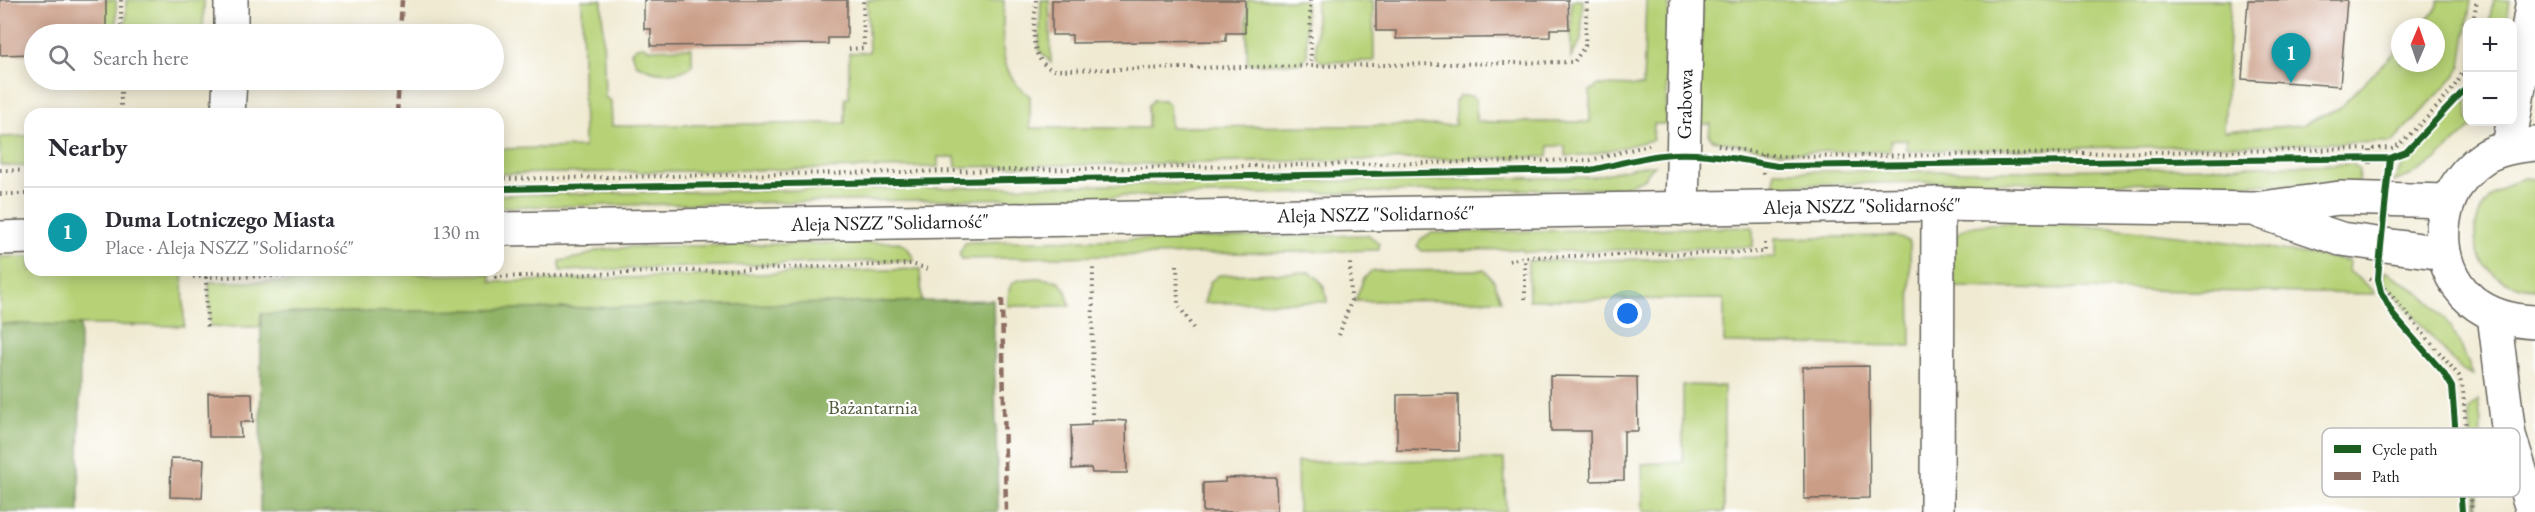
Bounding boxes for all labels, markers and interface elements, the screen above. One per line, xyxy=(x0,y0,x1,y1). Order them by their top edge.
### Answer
north arrow xyxy=(2391,18,2445,72)
map controls xyxy=(2463,18,2517,126)
button: + xyxy=(2463,18,2517,72)
search box xyxy=(24,24,504,90)
pin: 1 xyxy=(2272,34,2310,83)
icon: search xyxy=(45,41,78,74)
text: Search here xyxy=(93,43,188,72)
street label: Grabowa xyxy=(1671,68,1698,140)
button: − xyxy=(2463,72,2517,126)
text: Nearby xyxy=(48,130,128,164)
street label: Aleja NSZZ "Solidarność" xyxy=(1762,191,1961,220)
street label: Aleja NSZZ "Solidarność" xyxy=(1276,199,1475,228)
text: Duma Lotniczego Miasta xyxy=(105,205,335,234)
street label: Aleja NSZZ "Solidarność" xyxy=(790,207,989,237)
text: 1 xyxy=(62,219,73,245)
text: 130 m xyxy=(432,219,480,245)
text: Place · Aleja NSZZ "Solidarność" xyxy=(105,234,354,260)
your location xyxy=(1613,299,1642,328)
park label: Bażantarnia xyxy=(828,394,918,420)
legend xyxy=(2322,428,2520,497)
text: Cycle path xyxy=(2372,439,2437,460)
text: Path xyxy=(2372,466,2400,487)

